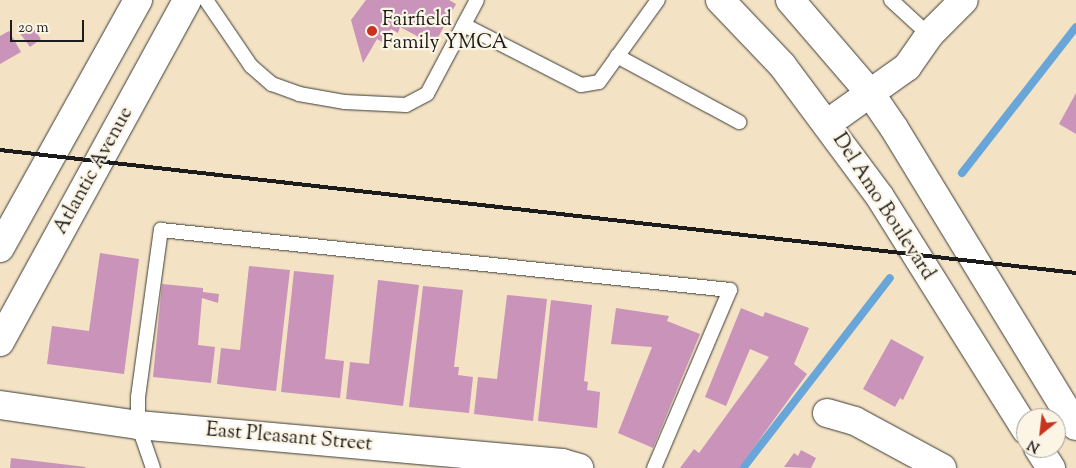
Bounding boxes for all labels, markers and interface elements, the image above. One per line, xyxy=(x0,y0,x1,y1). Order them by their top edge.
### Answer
place label: Fairfield Family YMCA xyxy=(382,8,508,55)
scale bar xyxy=(12,10,86,42)
text: 20 m xyxy=(18,18,49,39)
marker: Fairfield Family YMCA xyxy=(366,25,378,37)
street label: Atlantic Avenue xyxy=(49,103,139,239)
street label: Del Amo Boulevard xyxy=(827,129,939,285)
north arrow xyxy=(1016,408,1066,458)
street label: East Pleasant Street xyxy=(205,419,373,457)
text: N xyxy=(1024,434,1044,457)

